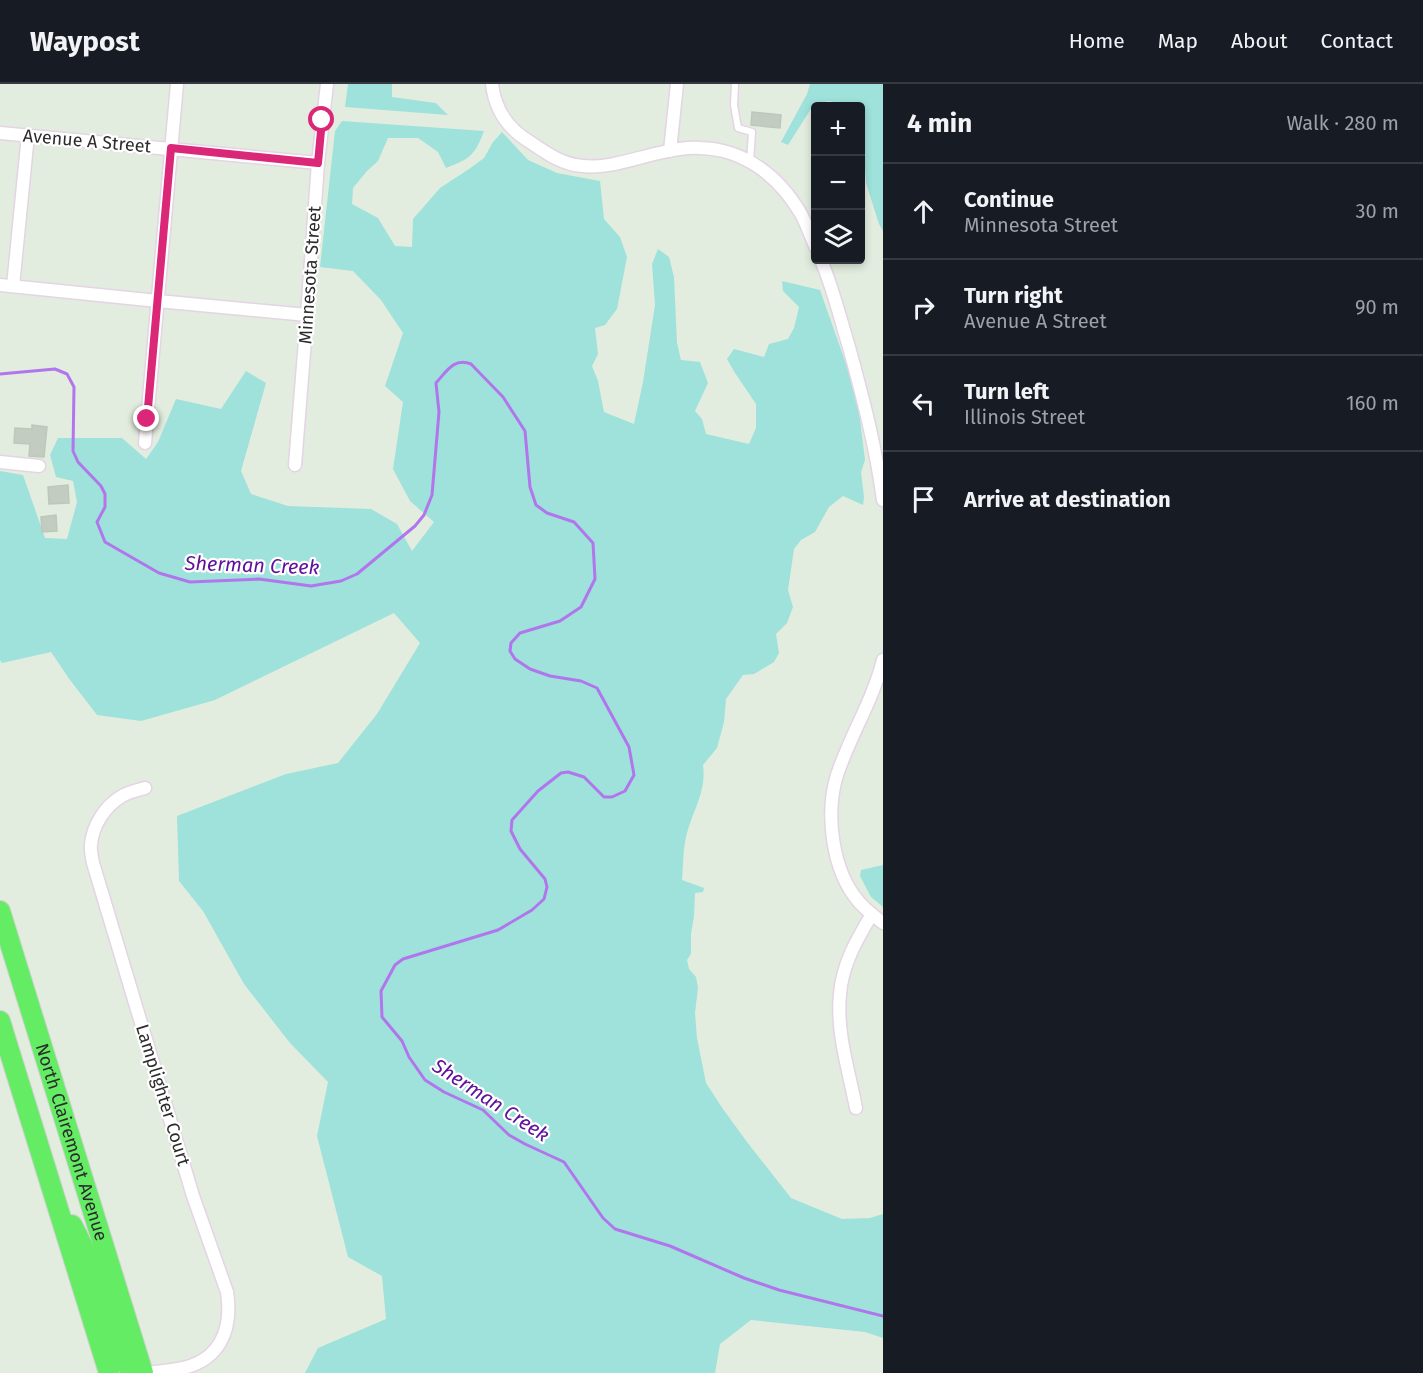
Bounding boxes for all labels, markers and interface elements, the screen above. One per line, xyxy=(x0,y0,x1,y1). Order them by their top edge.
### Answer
text: Waypost xyxy=(30,25,140,58)
text: Home xyxy=(1069,28,1125,54)
text: Map xyxy=(1158,28,1198,54)
text: About xyxy=(1231,28,1288,54)
text: Contact xyxy=(1321,28,1393,54)
map controls xyxy=(811,102,865,264)
button: + xyxy=(811,102,865,156)
route start xyxy=(308,106,334,132)
text: 4 min xyxy=(907,108,972,139)
text: Walk · 280 m xyxy=(1286,111,1399,135)
street label: Avenue A Street xyxy=(22,124,152,158)
button: − xyxy=(811,156,865,210)
text: Continue xyxy=(964,186,1054,213)
icon: ahead xyxy=(907,195,940,228)
text: 30 m xyxy=(1355,199,1399,223)
street label: Minnesota Street xyxy=(294,205,326,345)
button: layers xyxy=(811,210,865,264)
text: Minnesota Street xyxy=(964,213,1118,237)
text: Turn right xyxy=(964,282,1063,309)
icon: right xyxy=(907,291,940,324)
text: 90 m xyxy=(1355,295,1399,319)
text: Avenue A Street xyxy=(964,309,1107,333)
text: Turn left xyxy=(964,378,1049,405)
icon: left xyxy=(907,387,940,420)
text: 160 m xyxy=(1346,391,1399,415)
route end xyxy=(133,405,159,431)
text: Illinois Street xyxy=(964,405,1085,429)
icon: arrive xyxy=(907,483,940,516)
text: Arrive at destination xyxy=(964,486,1171,513)
water label: Sherman Creek xyxy=(183,551,320,579)
street label: Lamplighter Court xyxy=(131,1022,195,1169)
street label: North Clairemont Avenue xyxy=(31,1041,112,1244)
water label: Sherman Creek xyxy=(427,1053,554,1147)

